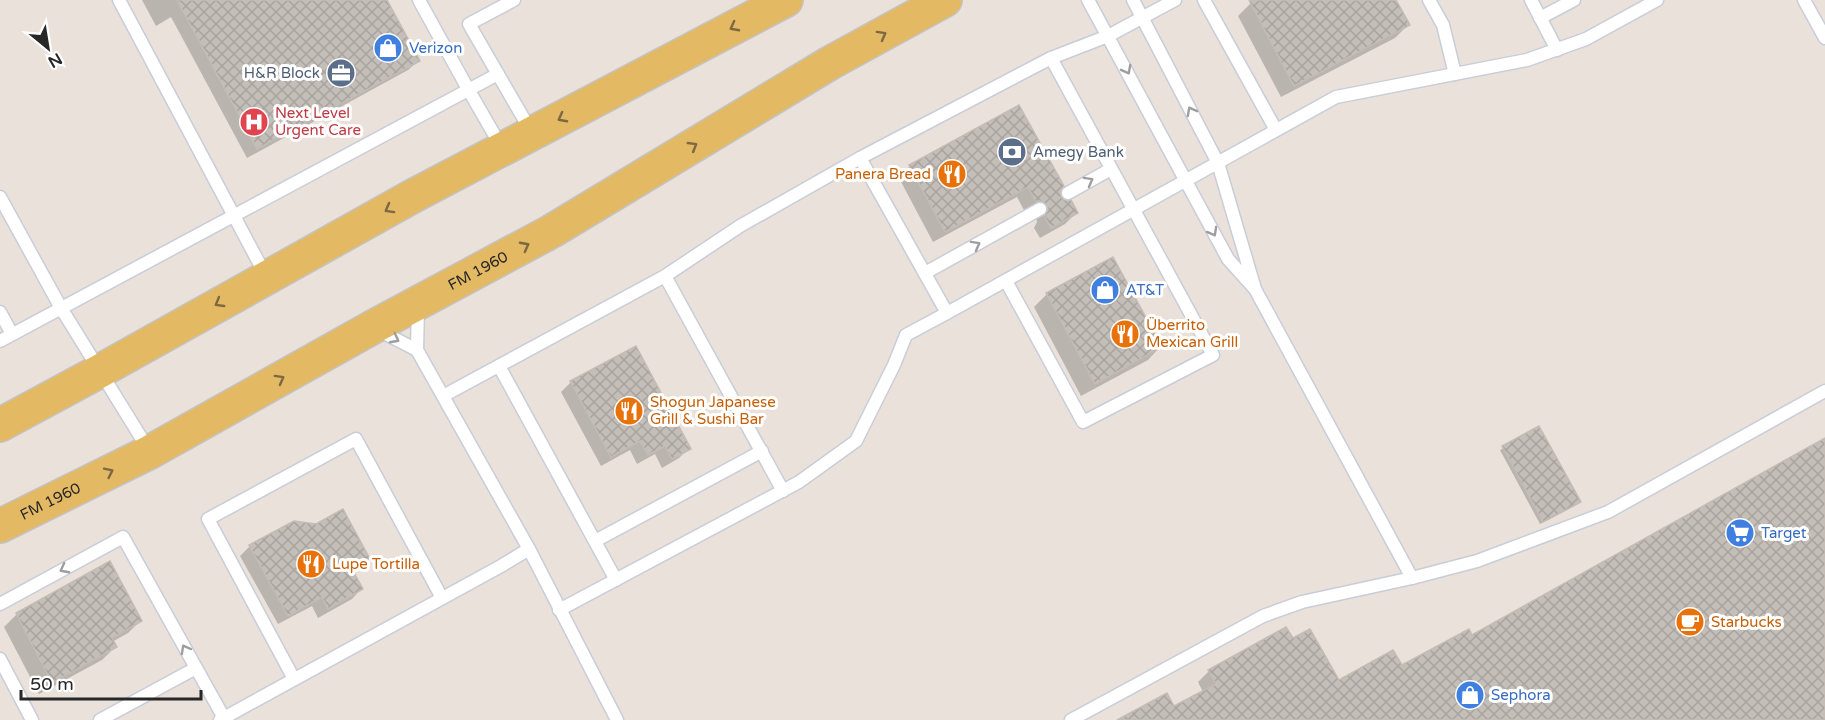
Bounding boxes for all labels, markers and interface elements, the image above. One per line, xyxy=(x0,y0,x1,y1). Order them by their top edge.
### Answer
north arrow xyxy=(18,18,78,78)
one-way arrow xyxy=(730,20,741,31)
one-way arrow xyxy=(875,30,886,42)
shop icon: Verizon xyxy=(372,32,404,64)
place label: Verizon xyxy=(409,39,462,57)
text: N xyxy=(44,48,66,72)
office icon: H&R Block xyxy=(325,57,357,89)
one-way arrow xyxy=(1120,63,1131,74)
place label: H&R Block xyxy=(244,64,320,82)
place label: Next Level Urgent Care xyxy=(275,104,361,139)
hospital icon: Next Level Urgent Care xyxy=(238,106,270,138)
one-way arrow xyxy=(1187,107,1198,117)
one-way arrow xyxy=(557,111,568,122)
bank icon: Amegy Bank xyxy=(996,136,1028,168)
one-way arrow xyxy=(687,141,697,153)
place label: Amegy Bank xyxy=(1033,143,1124,161)
restaurant icon: Panera Bread xyxy=(936,158,968,190)
place label: Panera Bread xyxy=(835,165,931,183)
one-way arrow xyxy=(1083,177,1093,189)
one-way arrow xyxy=(385,202,395,213)
one-way arrow xyxy=(1206,226,1217,236)
one-way arrow xyxy=(970,241,980,252)
one-way arrow xyxy=(519,242,530,253)
street label: FM 1960 xyxy=(445,247,511,294)
shop icon: AT&T xyxy=(1089,274,1121,306)
place label: AT&T xyxy=(1126,281,1164,299)
one-way arrow xyxy=(215,296,225,308)
place label: Überrito Mexican Grill xyxy=(1146,316,1238,351)
restaurant icon: Überrito Mexican Grill xyxy=(1109,318,1141,350)
one-way arrow xyxy=(389,332,399,343)
one-way arrow xyxy=(274,375,284,386)
place label: Shogun Japanese Grill & Sushi Bar xyxy=(650,393,776,428)
restaurant icon: Shogun Japanese Grill & Sushi Bar xyxy=(613,395,645,427)
one-way arrow xyxy=(102,468,113,480)
street label: FM 1960 xyxy=(17,479,83,524)
supermarket icon: Target xyxy=(1724,517,1756,549)
place label: Target xyxy=(1761,524,1807,542)
restaurant icon: Lupe Tortilla xyxy=(295,548,327,580)
place label: Lupe Tortilla xyxy=(332,555,420,573)
one-way arrow xyxy=(60,562,70,573)
cafe icon: Starbucks xyxy=(1674,606,1706,638)
place label: Starbucks xyxy=(1711,613,1782,631)
one-way arrow xyxy=(181,644,192,655)
scale bar xyxy=(21,663,201,701)
text: 50 m xyxy=(30,673,74,695)
shop icon: Sephora xyxy=(1454,679,1486,711)
place label: Sephora xyxy=(1491,686,1551,704)

